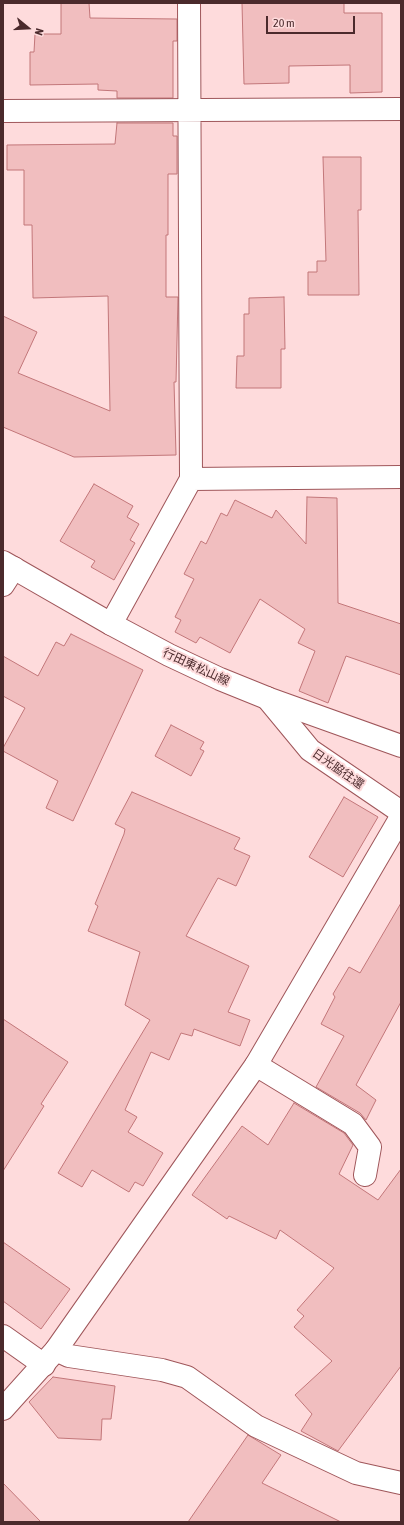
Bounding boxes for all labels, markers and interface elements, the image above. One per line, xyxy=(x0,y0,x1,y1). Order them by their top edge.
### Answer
north arrow xyxy=(8,8,48,48)
scale bar xyxy=(268,8,357,34)
text: 20 m xyxy=(273,16,295,30)
text: N xyxy=(33,27,46,37)
street label: 行田東松山線 xyxy=(160,645,232,689)
street label: 日光脇往還 xyxy=(309,746,367,792)

